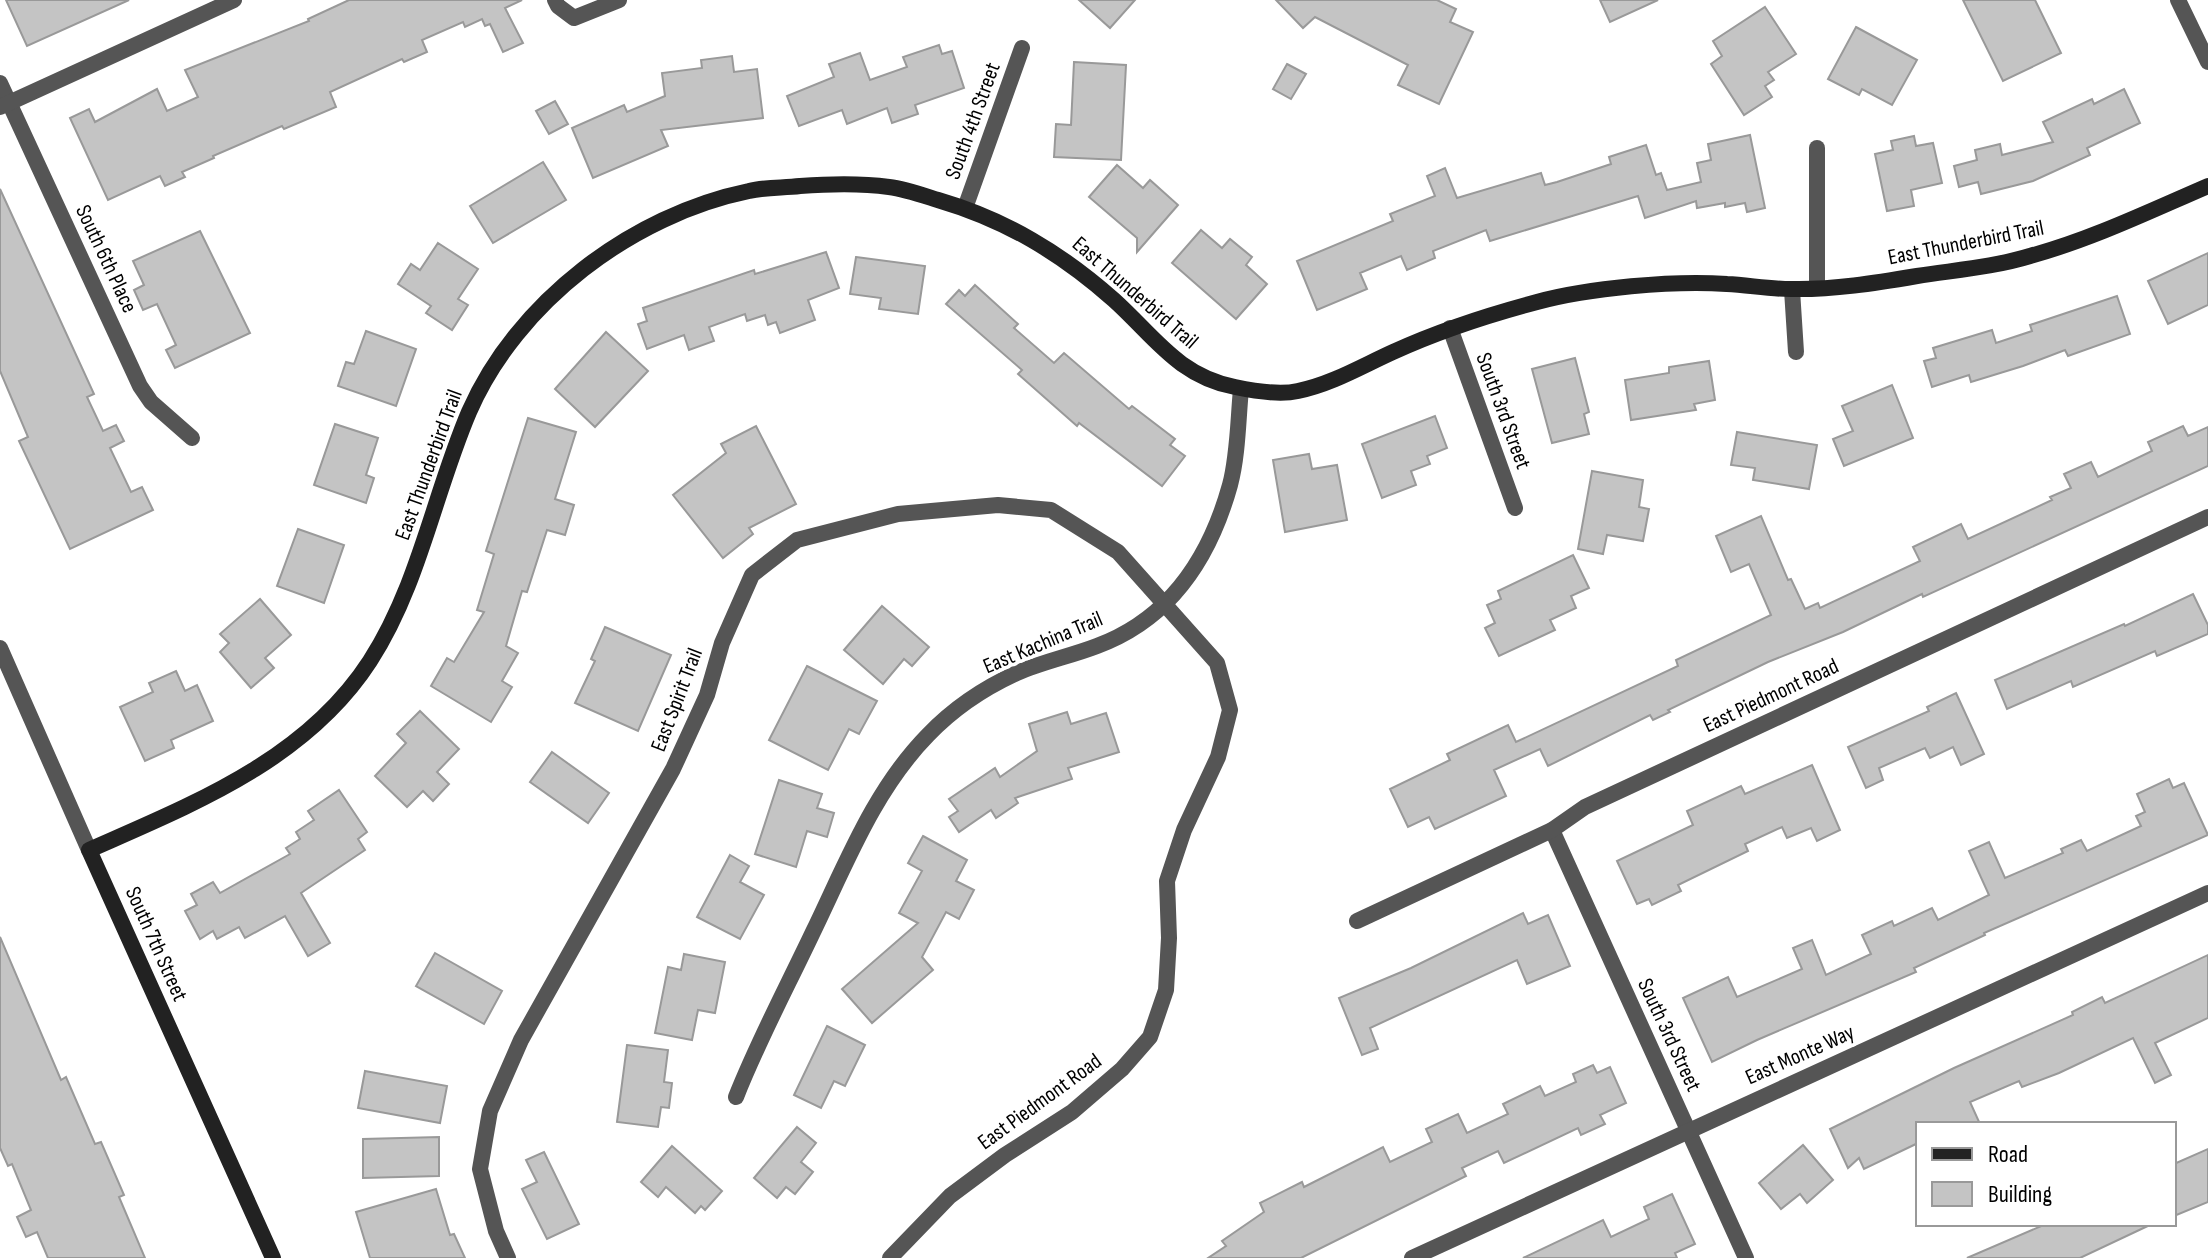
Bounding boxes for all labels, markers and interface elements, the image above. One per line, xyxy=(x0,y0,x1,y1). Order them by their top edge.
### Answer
street label: South 4th Street xyxy=(939,59,1007,183)
street label: South 6th Place xyxy=(69,201,143,317)
street label: East Thunderbird Trail xyxy=(1886,215,2046,271)
street label: East Thunderbird Trail xyxy=(1066,231,1204,355)
street label: South 3rd Street xyxy=(1470,349,1537,473)
street label: East Thunderbird Trail xyxy=(389,386,469,544)
street label: East Kachina Trail xyxy=(979,606,1107,680)
street label: East Spirit Trail xyxy=(645,645,709,755)
street label: East Piedmont Road xyxy=(1699,653,1843,739)
street label: South 7th Street xyxy=(119,883,193,1006)
street label: South 3rd Street xyxy=(1631,974,1707,1096)
street label: East Monte Way xyxy=(1741,1019,1859,1091)
street label: East Piedmont Road xyxy=(973,1048,1107,1156)
legend xyxy=(1916,1122,2176,1226)
text: Road xyxy=(1988,1140,2028,1169)
text: Building xyxy=(1988,1180,2052,1209)

